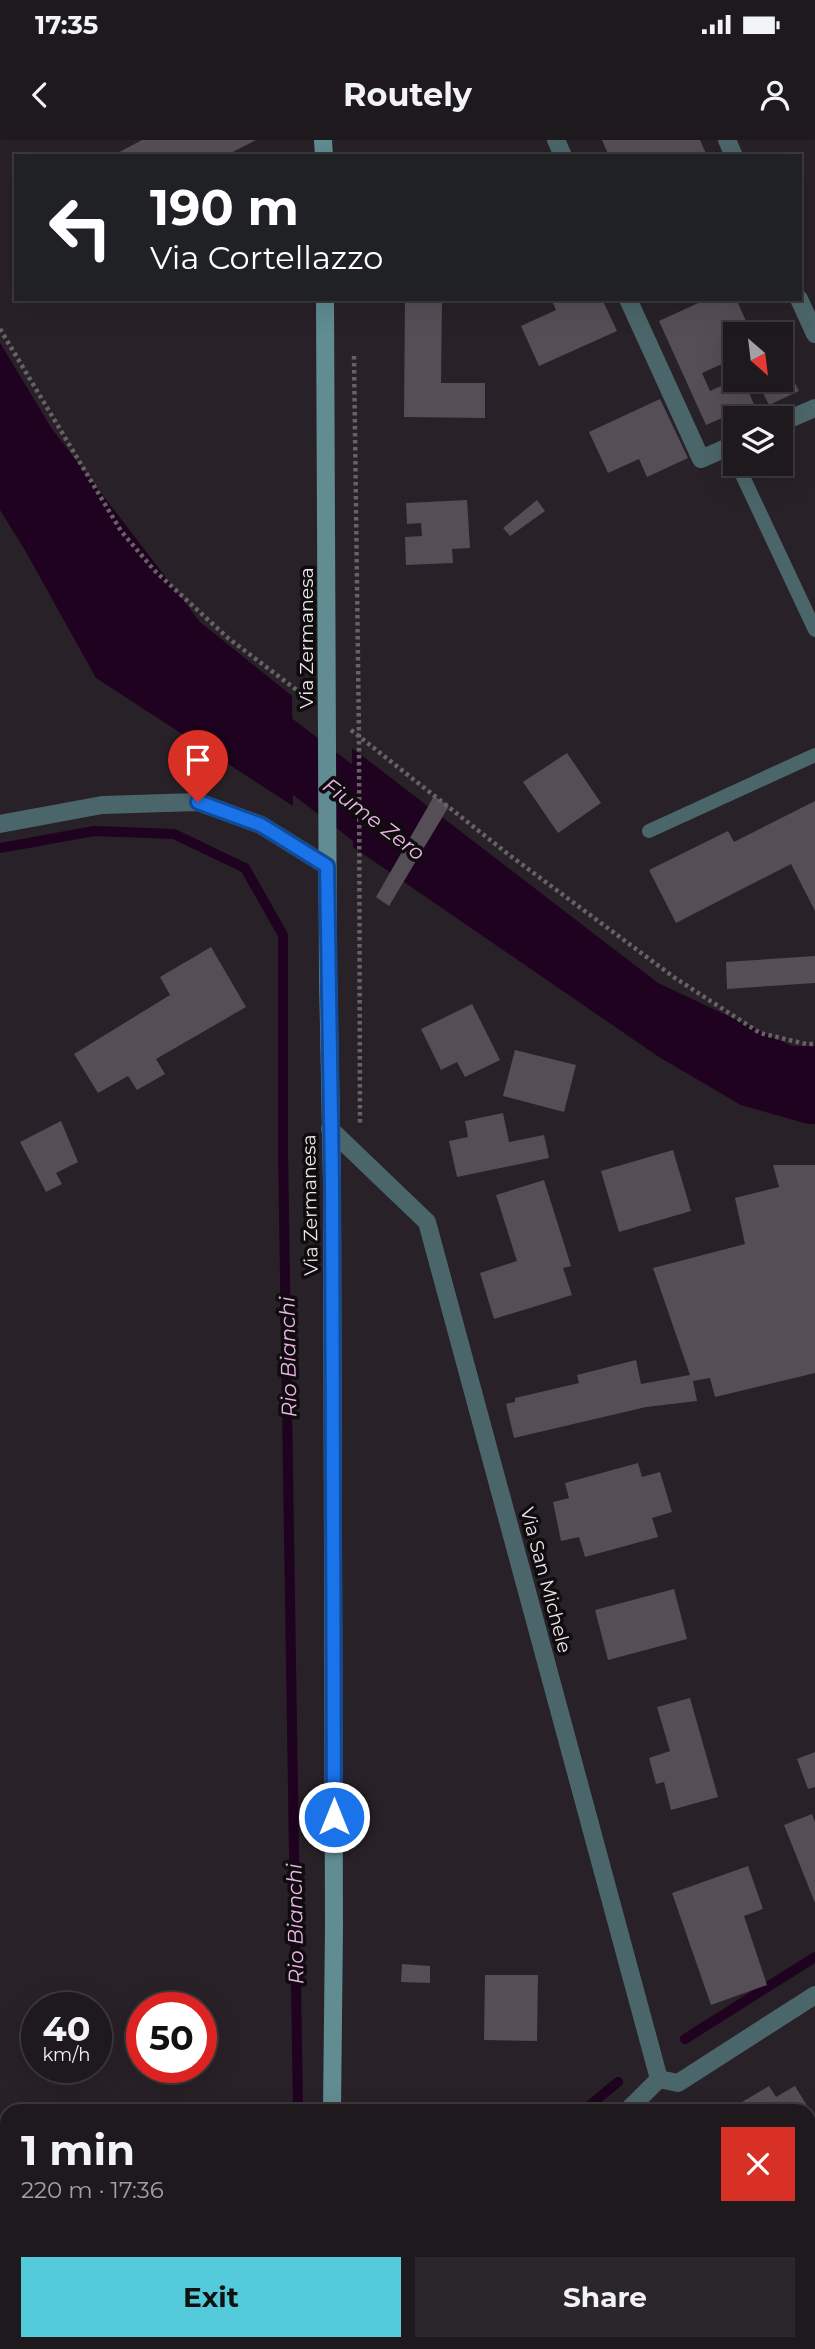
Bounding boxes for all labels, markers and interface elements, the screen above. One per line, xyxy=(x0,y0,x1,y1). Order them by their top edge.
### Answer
text: 17:35 xyxy=(35,9,98,41)
text: Routely xyxy=(343,75,472,114)
icon: back xyxy=(21,76,59,114)
icon: person xyxy=(756,76,794,114)
text: 190 m xyxy=(150,178,299,237)
icon: left xyxy=(35,182,126,273)
text: Via Cortellazzo xyxy=(150,238,383,277)
north arrow xyxy=(723,322,793,392)
map controls xyxy=(723,322,793,476)
button: layers xyxy=(723,406,793,476)
street label: Via Zermanesa xyxy=(295,567,318,709)
pin xyxy=(168,730,228,802)
icon: arrive xyxy=(179,741,217,779)
water label: Fiume Zero xyxy=(318,773,430,865)
street label: Via Zermanesa xyxy=(297,1134,323,1276)
water label: Rio Bianchi xyxy=(274,1296,302,1418)
street label: Via San Michele xyxy=(516,1505,576,1655)
position arrow xyxy=(297,1780,371,1854)
water label: Rio Bianchi xyxy=(281,1863,309,1985)
speed limit sign: 50 xyxy=(126,1992,217,2083)
text: 40 xyxy=(43,2007,90,2050)
text: km/h xyxy=(42,2044,91,2066)
text: 1 min xyxy=(21,2124,135,2176)
button: close xyxy=(721,2127,795,2201)
text: 220 m · 17:36 xyxy=(21,2176,164,2204)
button: Exit xyxy=(21,2257,401,2337)
button: Share xyxy=(415,2257,795,2337)

